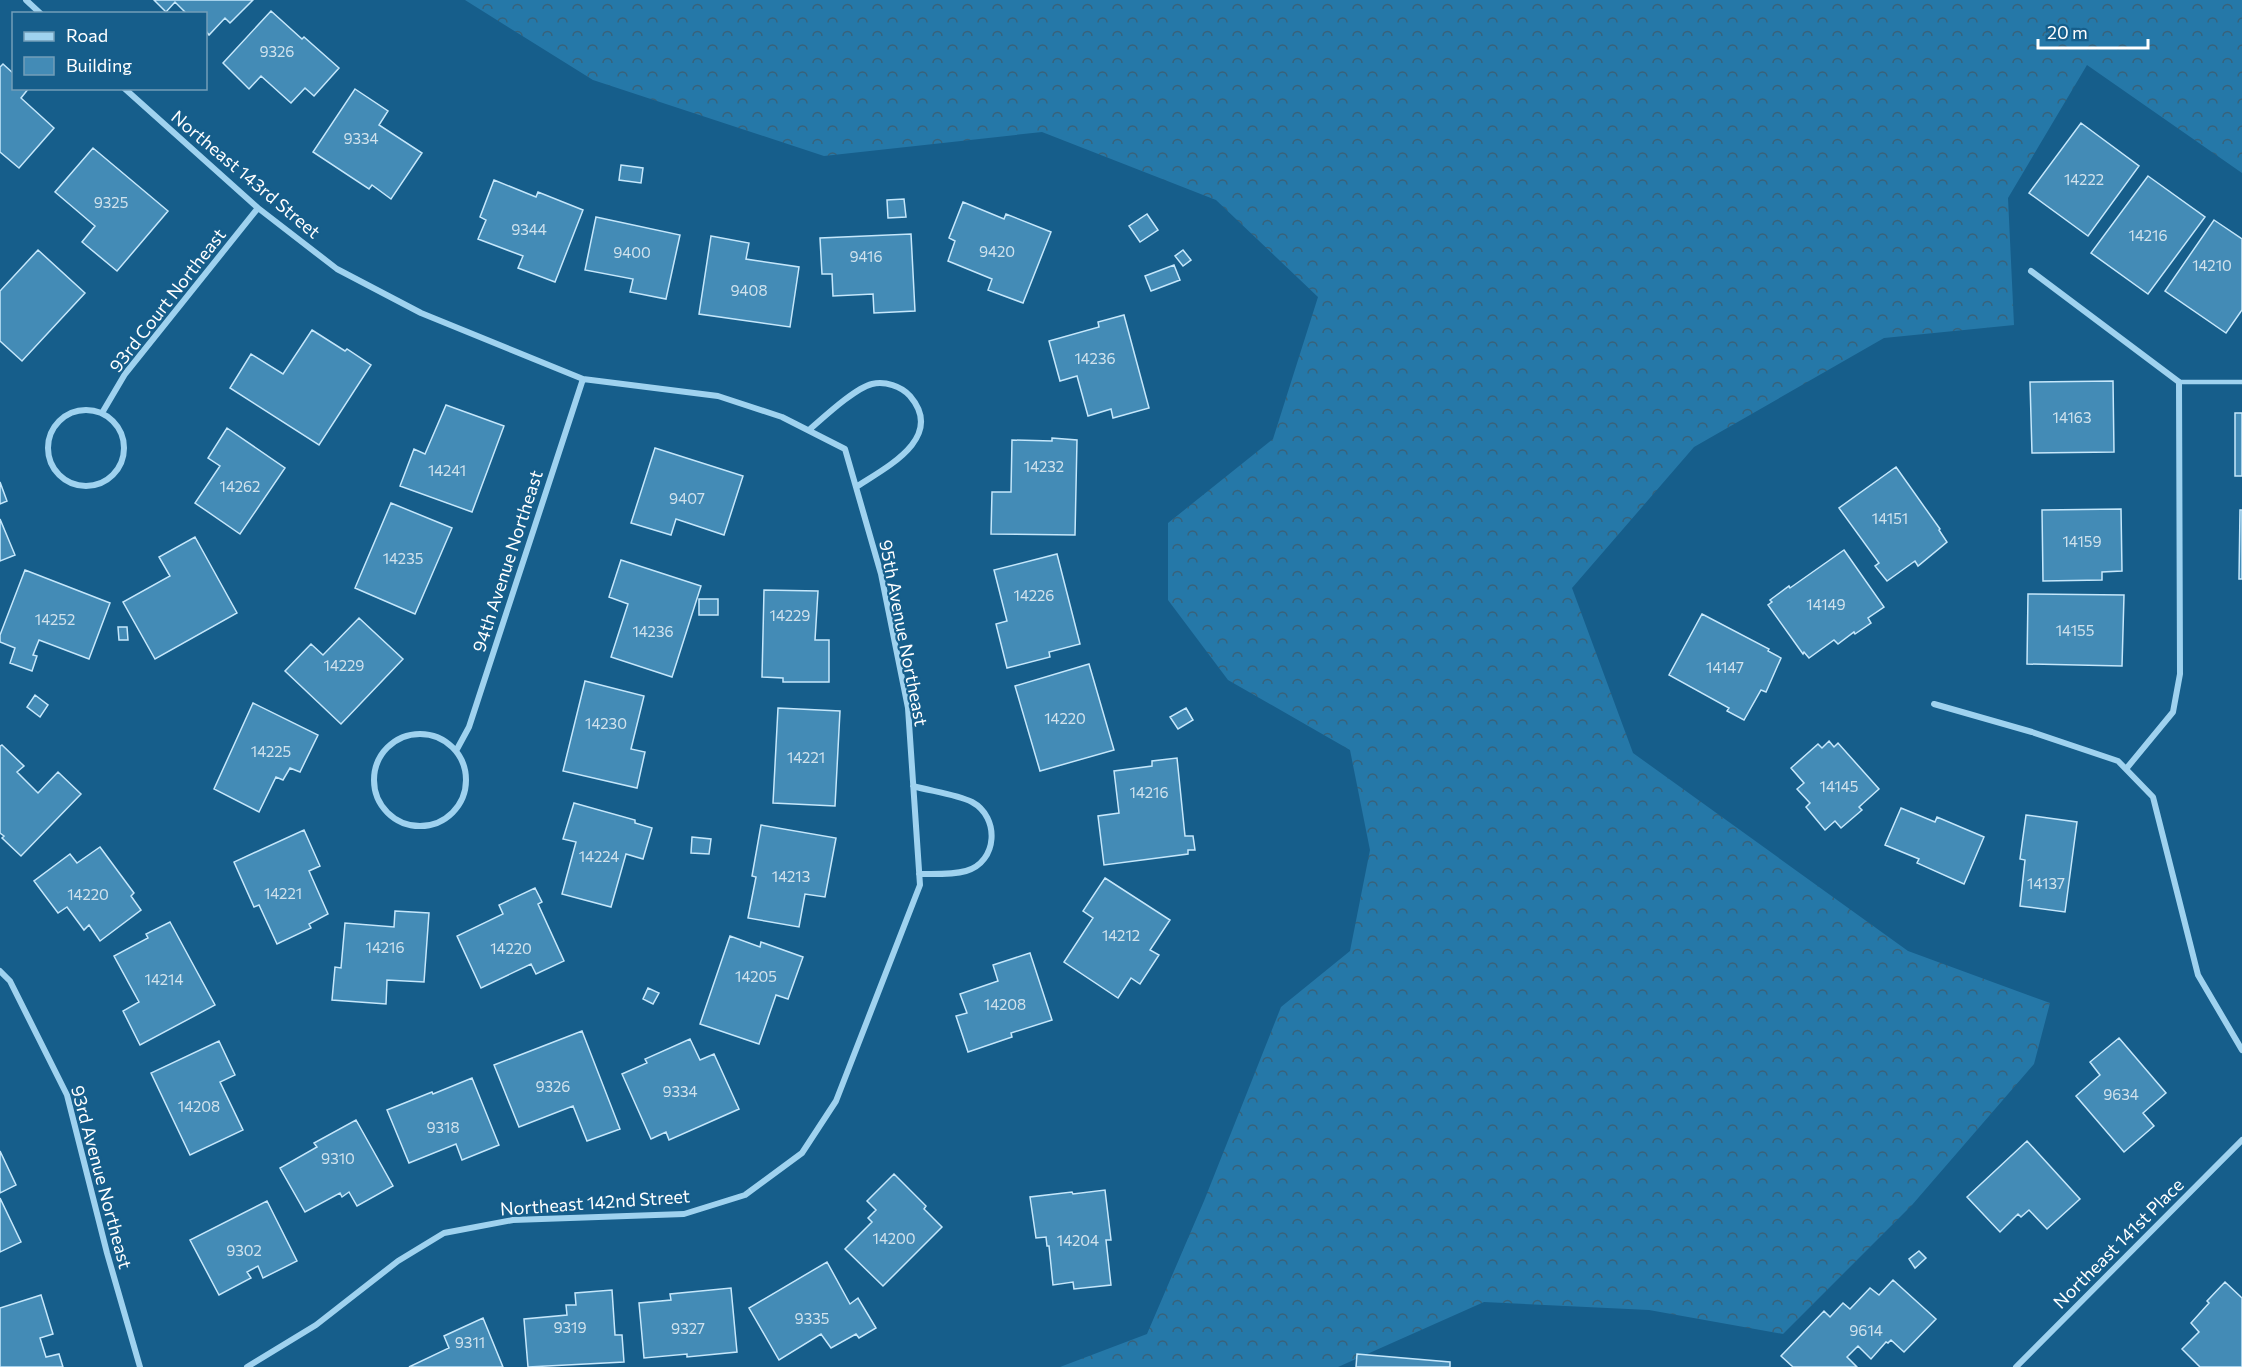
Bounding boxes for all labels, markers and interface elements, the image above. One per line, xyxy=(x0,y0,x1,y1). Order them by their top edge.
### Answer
legend xyxy=(12,12,207,90)
scale bar xyxy=(2038,12,2148,50)
text: 20 m xyxy=(2047,21,2088,43)
text: Road xyxy=(66,24,108,46)
house number: 9326 xyxy=(260,42,294,60)
text: Building xyxy=(66,54,132,76)
street label: Northeast 143rd Street xyxy=(167,105,325,243)
house number: 9334 xyxy=(343,129,379,147)
house number: 14222 xyxy=(2064,170,2104,188)
house number: 9325 xyxy=(94,193,128,211)
house number: 9344 xyxy=(511,220,547,238)
street label: 93rd Court Northeast xyxy=(104,224,230,376)
house number: 14216 xyxy=(2128,226,2168,244)
house number: 9420 xyxy=(979,242,1015,260)
house number: 9400 xyxy=(613,243,651,261)
house number: 9416 xyxy=(849,247,883,265)
house number: 14210 xyxy=(2192,256,2232,274)
house number: 9408 xyxy=(731,281,768,299)
house number: 14236 xyxy=(1074,349,1116,367)
house number: 14163 xyxy=(2053,408,2092,426)
house number: 14232 xyxy=(1024,457,1064,475)
house number: 14241 xyxy=(428,461,466,479)
street label: 94th Avenue Northeast xyxy=(467,467,547,655)
house number: 14262 xyxy=(220,477,260,495)
house number: 9407 xyxy=(669,489,705,507)
house number: 14151 xyxy=(1872,509,1908,527)
house number: 14159 xyxy=(2062,532,2102,550)
street label: 95th Avenue Northeast xyxy=(875,538,933,728)
house number: 14235 xyxy=(383,549,423,567)
house number: 14226 xyxy=(1014,586,1054,604)
house number: 14149 xyxy=(1806,595,1846,613)
house number: 14229 xyxy=(770,606,810,624)
house number: 14252 xyxy=(35,610,75,628)
house number: 14155 xyxy=(2056,621,2094,639)
house number: 14236 xyxy=(632,622,674,640)
house number: 14229 xyxy=(324,656,364,674)
house number: 14147 xyxy=(1706,658,1744,676)
house number: 14220 xyxy=(1044,709,1086,727)
house number: 14230 xyxy=(585,714,627,732)
house number: 14225 xyxy=(251,742,291,760)
house number: 14221 xyxy=(787,748,825,766)
house number: 14145 xyxy=(1820,777,1859,795)
house number: 14216 xyxy=(1129,783,1169,801)
house number: 14224 xyxy=(579,847,619,865)
house number: 14213 xyxy=(772,867,810,885)
house number: 14137 xyxy=(2027,874,2065,892)
house number: 14221 xyxy=(264,884,302,902)
house number: 14220 xyxy=(67,885,109,903)
house number: 14212 xyxy=(1102,926,1140,944)
house number: 14216 xyxy=(365,938,405,956)
house number: 14220 xyxy=(490,939,532,957)
house number: 14205 xyxy=(735,967,777,985)
house number: 14214 xyxy=(145,970,183,988)
house number: 14208 xyxy=(984,995,1026,1013)
house number: 9326 xyxy=(536,1077,570,1095)
house number: 9334 xyxy=(662,1082,698,1100)
street label: 93rd Avenue Northeast xyxy=(67,1083,137,1271)
house number: 9634 xyxy=(2103,1085,2139,1103)
house number: 14208 xyxy=(178,1097,220,1115)
house number: 9318 xyxy=(426,1118,460,1136)
house number: 9310 xyxy=(321,1149,355,1167)
street label: Northeast 141st Place xyxy=(2048,1173,2188,1313)
street label: Northeast 142nd Street xyxy=(499,1184,691,1220)
house number: 14200 xyxy=(872,1229,916,1247)
house number: 14204 xyxy=(1057,1231,1099,1249)
house number: 9302 xyxy=(226,1241,262,1259)
house number: 9335 xyxy=(795,1309,829,1327)
house number: 9319 xyxy=(553,1318,587,1336)
house number: 9327 xyxy=(671,1319,705,1337)
house number: 9614 xyxy=(1849,1321,1883,1339)
house number: 9311 xyxy=(455,1333,485,1351)

